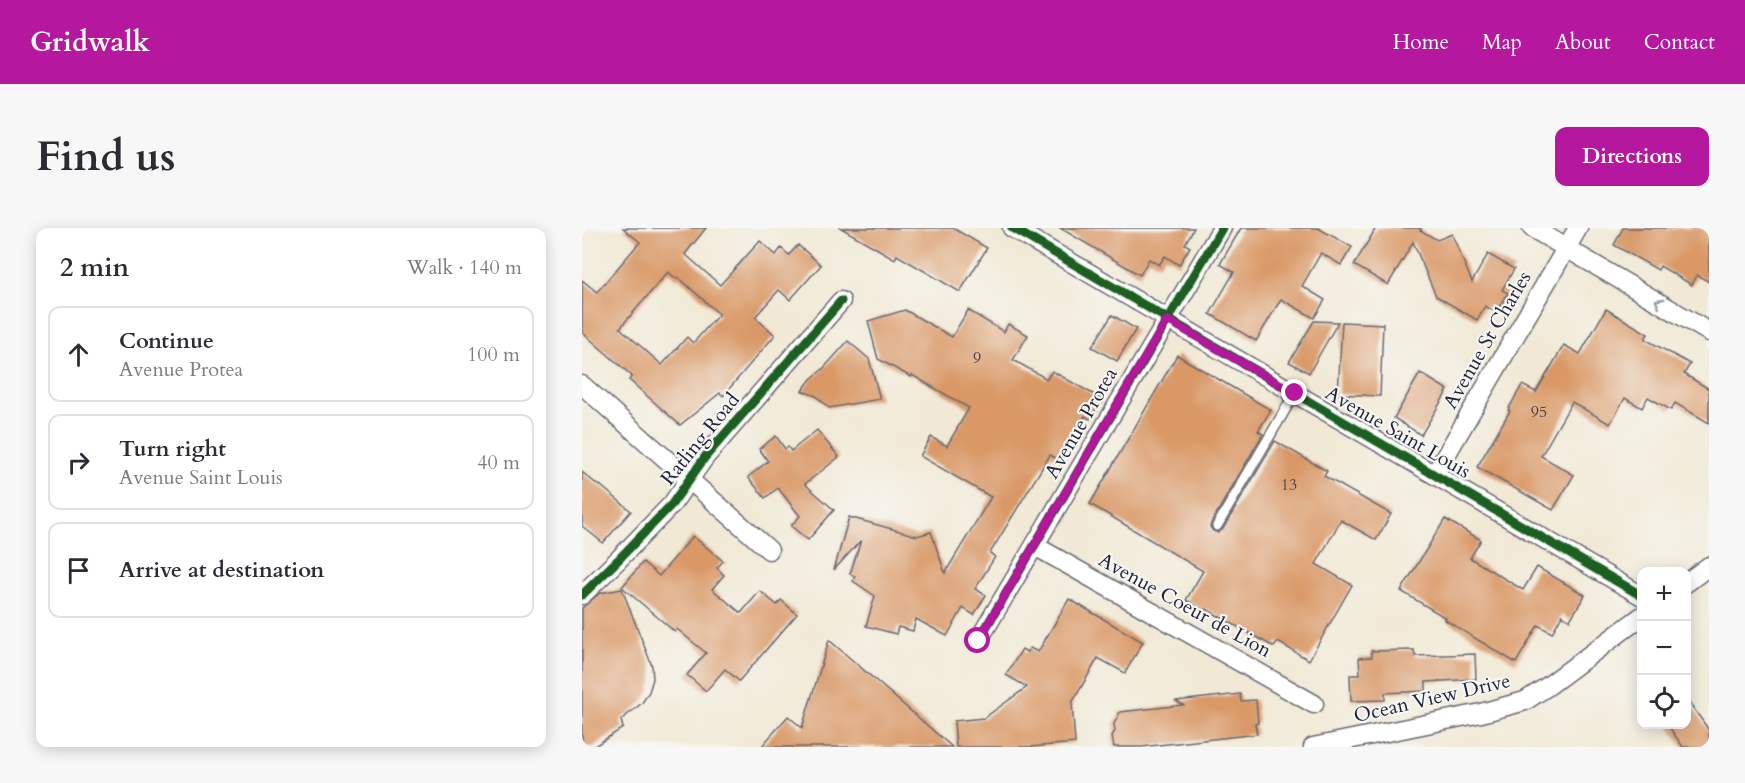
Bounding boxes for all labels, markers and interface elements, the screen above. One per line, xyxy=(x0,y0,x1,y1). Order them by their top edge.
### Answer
text: Gridwalk xyxy=(30,23,150,61)
text: Home xyxy=(1393,28,1449,57)
text: Map xyxy=(1482,28,1522,57)
text: About xyxy=(1555,28,1611,57)
text: Contact xyxy=(1644,28,1715,57)
button: Directions xyxy=(1555,127,1709,186)
text: Find us xyxy=(36,128,176,185)
text: 2 min xyxy=(60,250,129,285)
text: Walk · 140 m xyxy=(407,254,522,281)
street label: Avenue St Charles xyxy=(1437,266,1537,414)
one-way arrow xyxy=(1655,298,1665,309)
text: Continue xyxy=(119,326,214,356)
icon: ahead xyxy=(62,338,95,371)
text: 100 m xyxy=(467,341,520,368)
house number: 9 xyxy=(973,347,981,369)
text: Avenue Protea xyxy=(119,356,243,383)
street label: Avenue Protea xyxy=(1038,362,1124,484)
route end xyxy=(1281,379,1307,405)
street label: Avenue Saint Louis xyxy=(1320,379,1476,485)
street label: Ratling Road xyxy=(654,387,746,491)
house number: 95 xyxy=(1531,401,1547,423)
text: Turn right xyxy=(119,434,226,464)
icon: right xyxy=(62,446,95,479)
text: 40 m xyxy=(477,449,520,476)
text: Avenue Saint Louis xyxy=(119,464,283,491)
house number: 13 xyxy=(1281,474,1297,496)
street label: Avenue Coeur de Lion xyxy=(1094,546,1277,664)
icon: arrive xyxy=(62,554,95,587)
text: Arrive at destination xyxy=(119,555,324,585)
map controls xyxy=(1637,567,1691,729)
button: + xyxy=(1637,567,1691,621)
button: − xyxy=(1637,621,1691,675)
route start xyxy=(964,627,990,653)
street label: Ocean View Drive xyxy=(1351,667,1513,729)
button: locate xyxy=(1637,675,1691,729)

